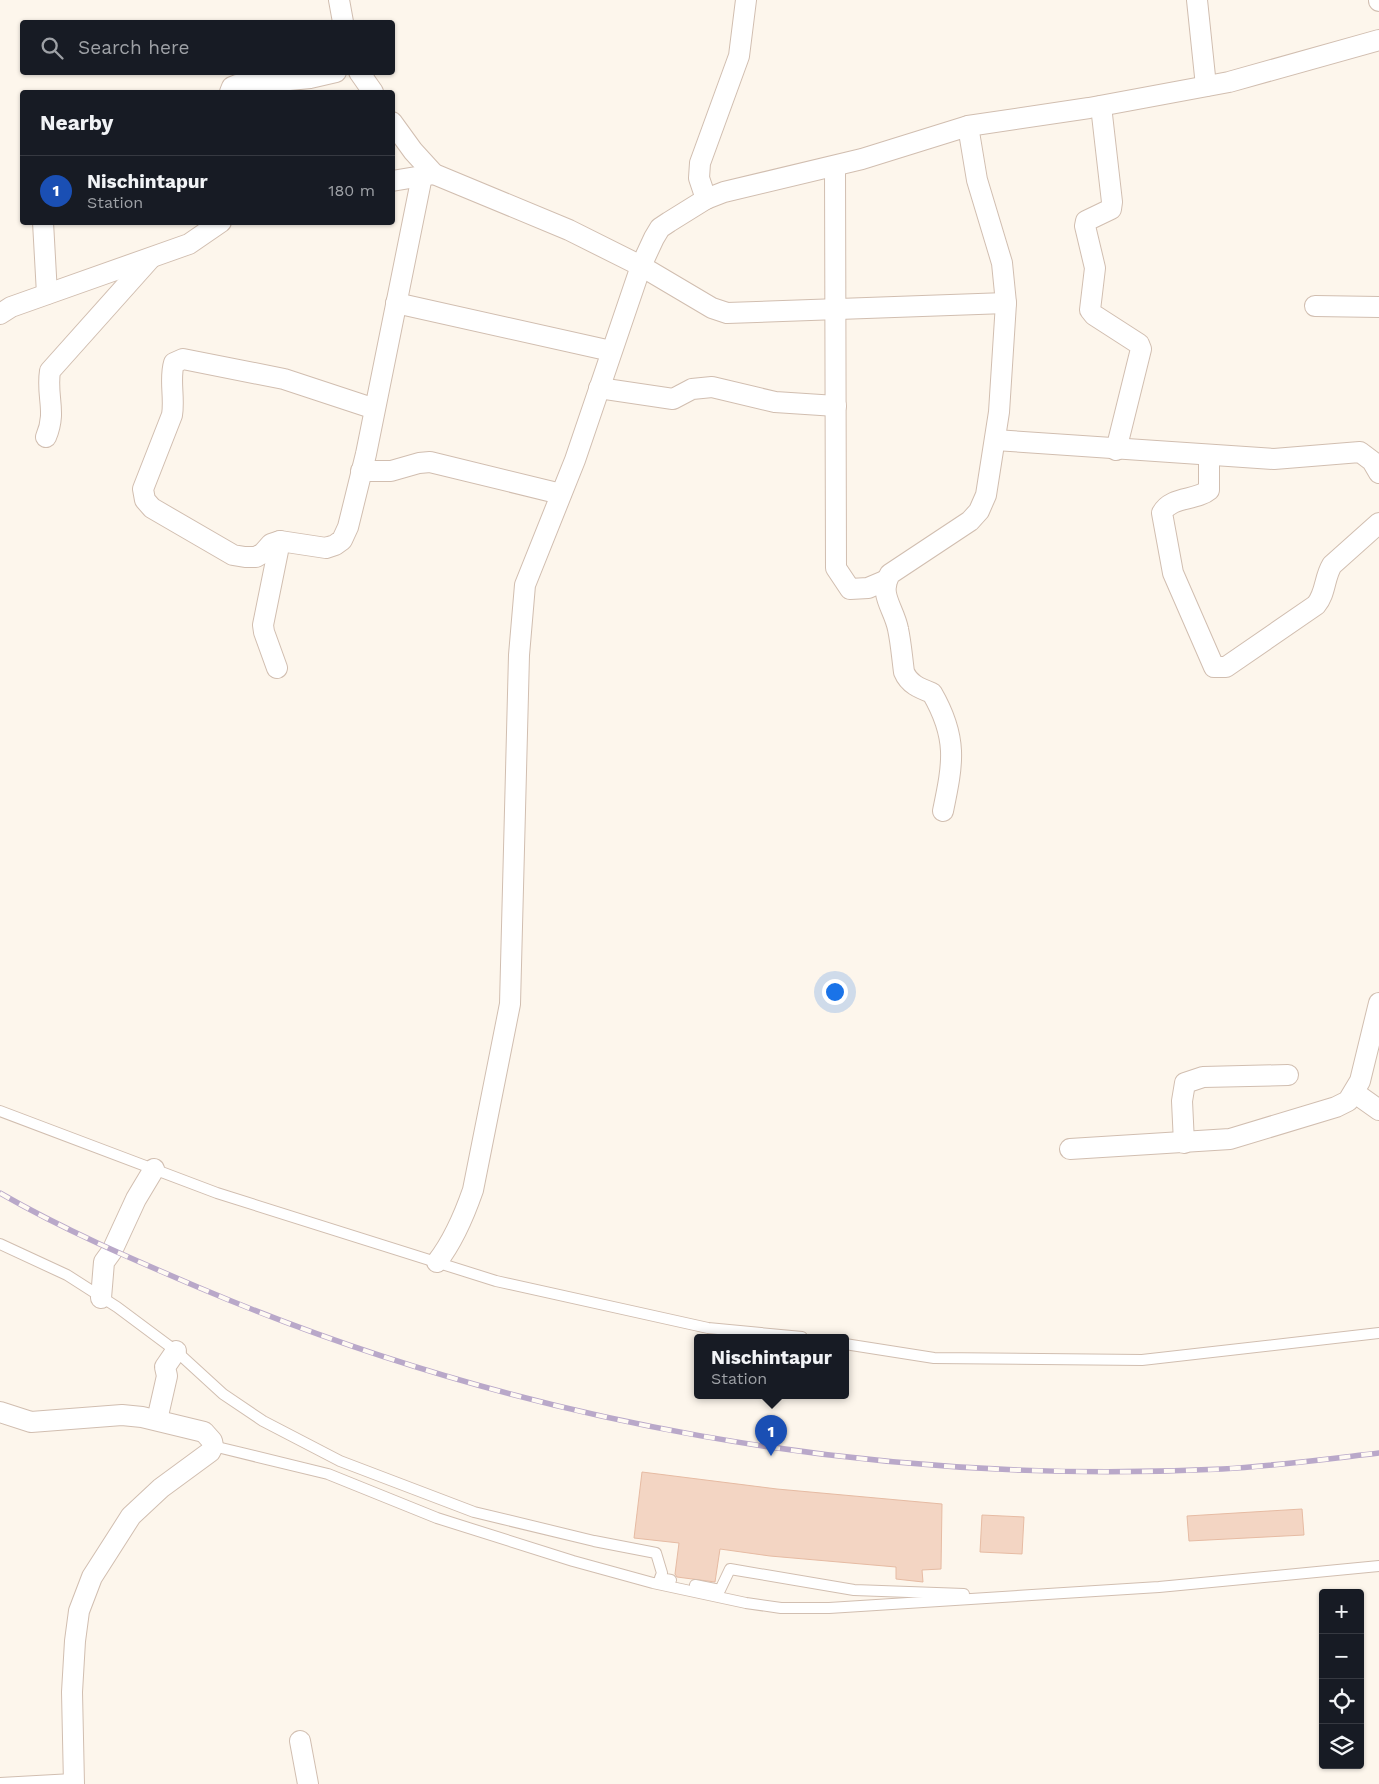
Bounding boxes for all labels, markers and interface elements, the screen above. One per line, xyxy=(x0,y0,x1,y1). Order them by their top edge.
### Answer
search box xyxy=(20,20,395,75)
icon: search xyxy=(38,34,66,62)
text: Search here xyxy=(78,36,189,59)
text: Nearby xyxy=(40,110,113,135)
text: Nischintapur xyxy=(87,170,208,193)
text: 1 xyxy=(53,181,59,200)
text: 180 m xyxy=(328,181,375,200)
text: Station xyxy=(87,193,143,212)
your location xyxy=(822,979,848,1005)
popup xyxy=(694,1334,849,1399)
text: Nischintapur xyxy=(711,1346,832,1369)
text: Station xyxy=(711,1369,767,1388)
pin: 1 xyxy=(755,1415,787,1456)
map controls xyxy=(1319,1589,1364,1769)
button: + xyxy=(1319,1589,1364,1634)
button: − xyxy=(1319,1634,1364,1679)
button: locate xyxy=(1319,1679,1364,1724)
button: layers xyxy=(1319,1724,1364,1769)

